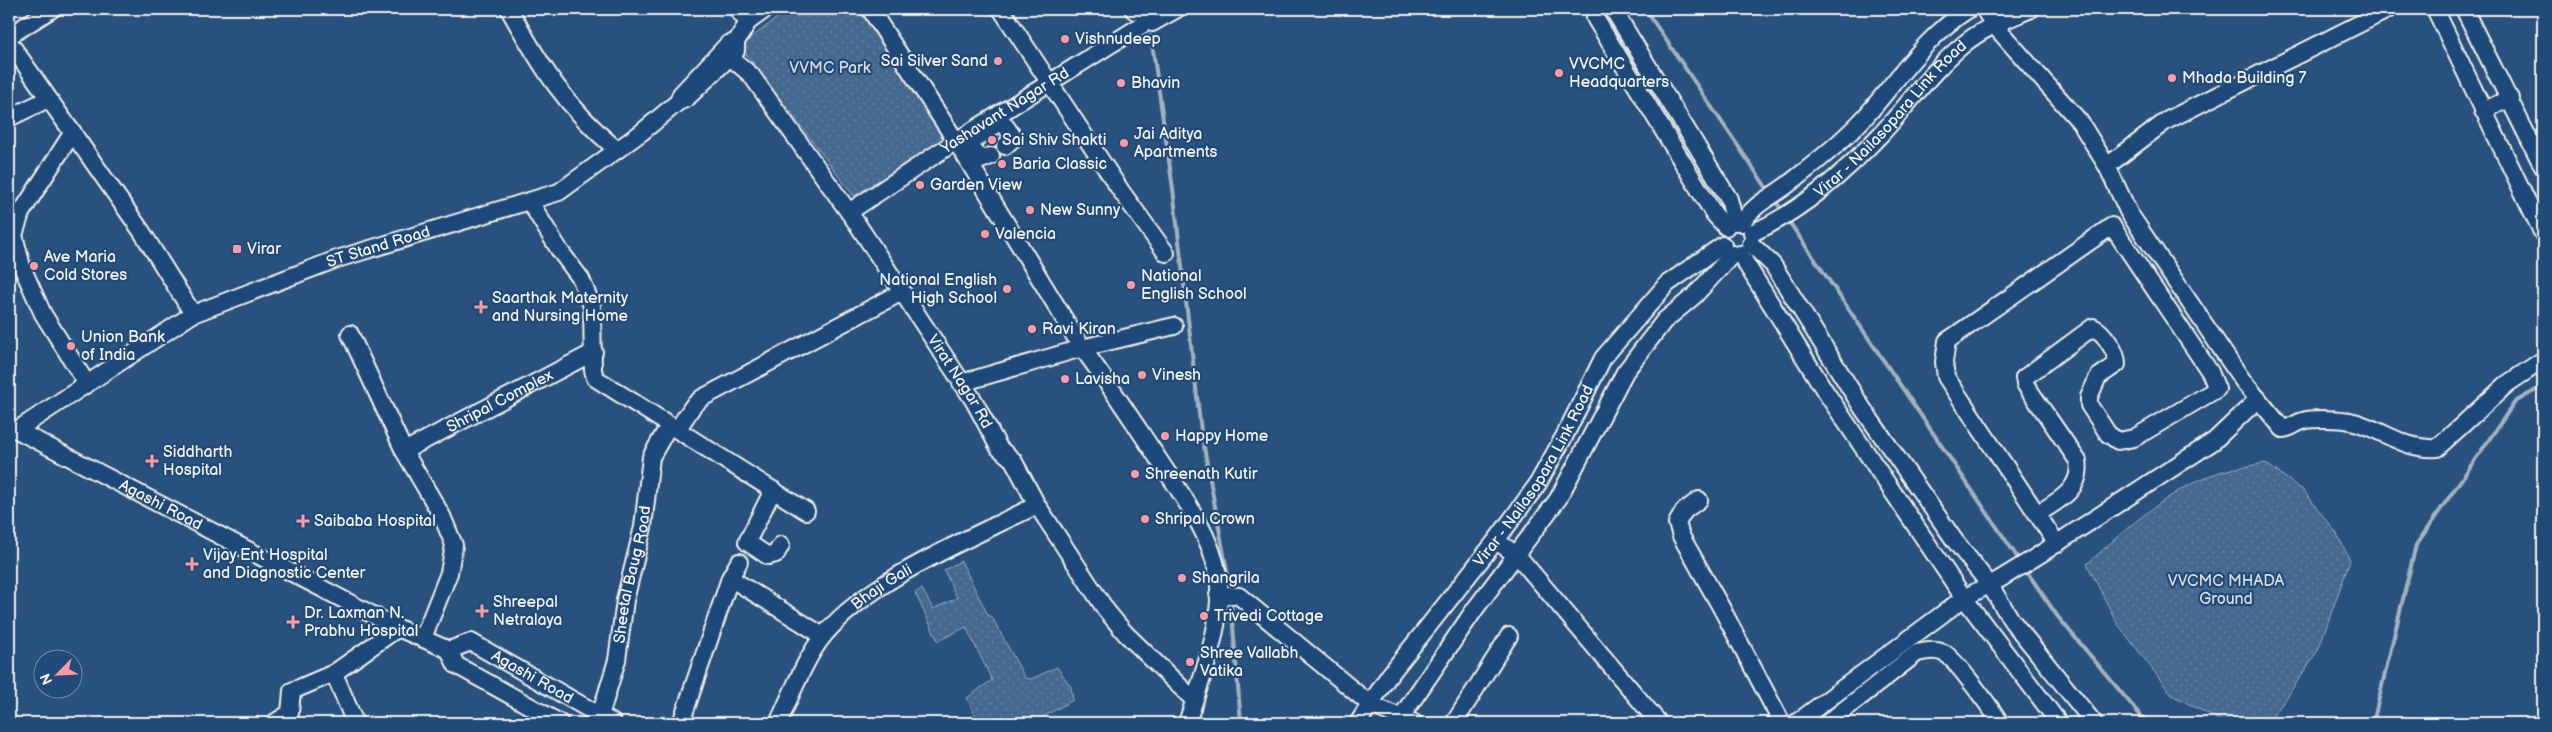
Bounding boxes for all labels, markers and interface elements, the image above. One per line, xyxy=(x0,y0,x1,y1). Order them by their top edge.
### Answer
place label: Vishnudeep xyxy=(1075,30,1161,49)
marker: Vishnudeep xyxy=(1059,33,1071,45)
street label: Virar - Nailasopara Link Road xyxy=(1810,36,1971,202)
place label: Sai Silver Sand xyxy=(881,52,988,71)
marker: Sai Silver Sand xyxy=(992,55,1004,67)
place label: VVCMC Headquarters xyxy=(1569,55,1669,92)
park label: VVMC Park xyxy=(789,59,871,78)
street label: Yashavant Nagar Rd xyxy=(936,63,1073,159)
marker: VVCMC Headquarters xyxy=(1553,67,1565,79)
place label: Mhada Building 7 xyxy=(2182,69,2306,88)
marker: Mhada Building 7 xyxy=(2166,72,2178,84)
place label: Bhavin xyxy=(1131,74,1180,93)
marker: Bhavin xyxy=(1115,77,1127,89)
place label: Jai Aditya Apartments xyxy=(1134,125,1217,162)
place label: Sai Shiv Shakti xyxy=(1002,131,1106,150)
marker: Sai Shiv Shakti xyxy=(986,134,998,146)
marker: Jai Aditya Apartments xyxy=(1118,137,1130,149)
place label: Baria Classic xyxy=(1012,155,1107,174)
marker: Baria Classic xyxy=(996,158,1008,170)
place label: Garden View xyxy=(930,176,1022,195)
marker: Garden View xyxy=(914,179,926,191)
place label: New Sunny xyxy=(1040,201,1121,220)
marker: New Sunny xyxy=(1024,204,1036,216)
street label: ST Stand Road xyxy=(324,222,432,272)
place label: Valencia xyxy=(995,225,1056,244)
marker: Valencia xyxy=(979,228,991,240)
place label: Virar xyxy=(247,240,281,259)
marker: Virar xyxy=(231,243,243,255)
place label: Ave Maria Cold Stores xyxy=(44,248,127,285)
marker: Ave Maria Cold Stores xyxy=(28,260,40,272)
place label: National English School xyxy=(1141,267,1247,304)
place label: National English High School xyxy=(879,271,997,308)
marker: National English School xyxy=(1125,279,1137,291)
marker: National English High School xyxy=(1001,283,1013,295)
place label: Saarthak Maternity and Nursing Home xyxy=(492,289,629,326)
marker: Saarthak Maternity and Nursing Home xyxy=(474,300,488,314)
place label: Ravi Kiran xyxy=(1042,320,1116,339)
marker: Ravi Kiran xyxy=(1026,323,1038,335)
place label: Union Bank of India xyxy=(81,328,165,365)
street label: Virat Nagar Rd xyxy=(923,331,996,432)
marker: Union Bank of India xyxy=(65,340,77,352)
street label: Shripal Complex xyxy=(443,365,557,437)
place label: Vinesh xyxy=(1152,366,1201,385)
marker: Vinesh xyxy=(1136,369,1148,381)
place label: Lavisha xyxy=(1075,370,1130,389)
marker: Lavisha xyxy=(1059,373,1071,385)
street label: Virar - Nailasopara Link Road xyxy=(1469,382,1598,571)
place label: Happy Home xyxy=(1175,427,1269,446)
marker: Happy Home xyxy=(1159,430,1171,442)
place label: Siddharth Hospital xyxy=(163,443,233,480)
marker: Siddharth Hospital xyxy=(145,454,159,468)
place label: Shreenath Kutir xyxy=(1145,465,1258,484)
marker: Shreenath Kutir xyxy=(1129,468,1141,480)
street label: Agashi Road xyxy=(116,475,206,534)
street label: Sheetal Baug Road xyxy=(610,505,655,645)
place label: Shripal Crown xyxy=(1155,510,1255,529)
place label: Saibaba Hospital xyxy=(314,512,436,531)
marker: Shripal Crown xyxy=(1139,513,1151,525)
marker: Saibaba Hospital xyxy=(296,514,310,528)
place label: Vijay Ent Hospital and Diagnostic Center xyxy=(203,546,366,583)
marker: Vijay Ent Hospital and Diagnostic Center xyxy=(185,557,199,571)
street label: Bhaji Gali xyxy=(847,560,915,614)
place label: Shangrila xyxy=(1192,569,1260,588)
marker: Shangrila xyxy=(1176,572,1188,584)
park label: VVCMC MHADA Ground xyxy=(2168,572,2284,609)
place label: Shreepal Netralaya xyxy=(493,593,562,630)
place label: Dr. Laxman N. Prabhu Hospital xyxy=(304,604,418,641)
marker: Shreepal Netralaya xyxy=(475,604,489,618)
place label: Trivedi Cottage xyxy=(1214,607,1324,626)
marker: Trivedi Cottage xyxy=(1198,610,1210,622)
marker: Dr. Laxman N. Prabhu Hospital xyxy=(286,615,300,629)
place label: Shree Vallabh Vatika xyxy=(1200,644,1299,681)
street label: Agashi Road xyxy=(488,646,577,708)
north arrow xyxy=(32,650,82,700)
marker: Shree Vallabh Vatika xyxy=(1184,656,1196,668)
text: N xyxy=(37,671,56,687)

